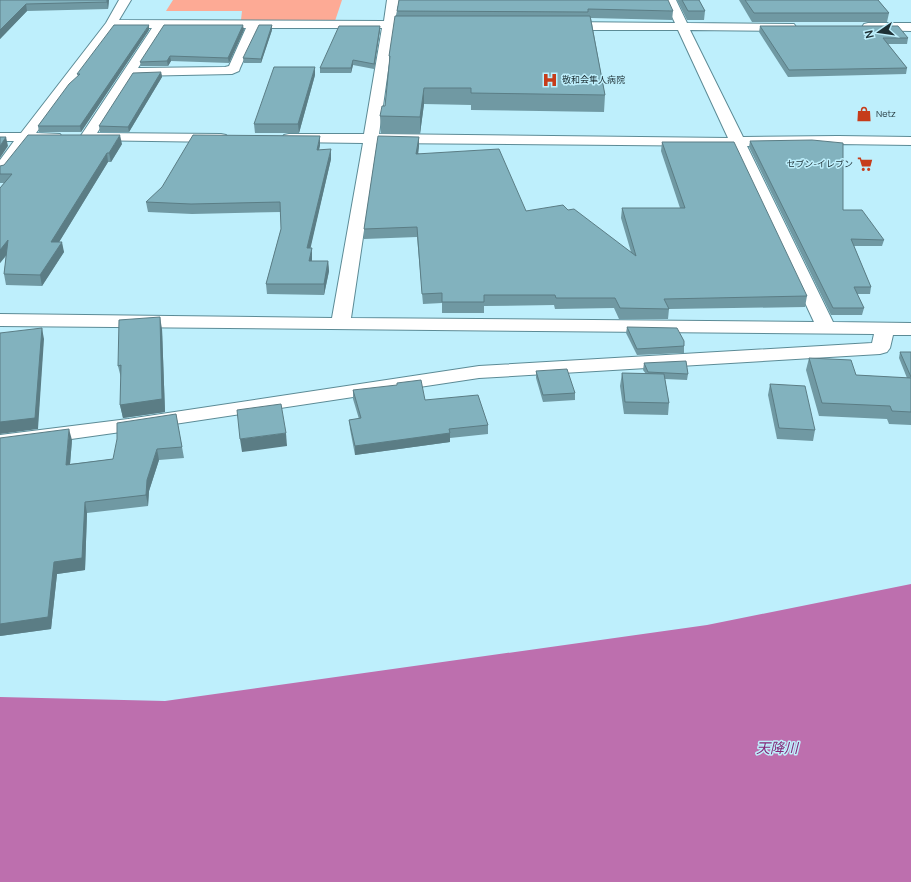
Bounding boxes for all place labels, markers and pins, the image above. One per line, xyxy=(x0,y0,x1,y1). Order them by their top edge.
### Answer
hospital icon: 敬和会隼人病院 xyxy=(541,71,559,89)
place label: 敬和会隼人病院 xyxy=(562,73,625,86)
shop icon: Netz xyxy=(855,105,873,123)
place label: Netz xyxy=(876,107,896,120)
supermarket icon: セブン-イレブン xyxy=(856,155,874,173)
place label: セブン-イレブン xyxy=(786,157,853,170)

